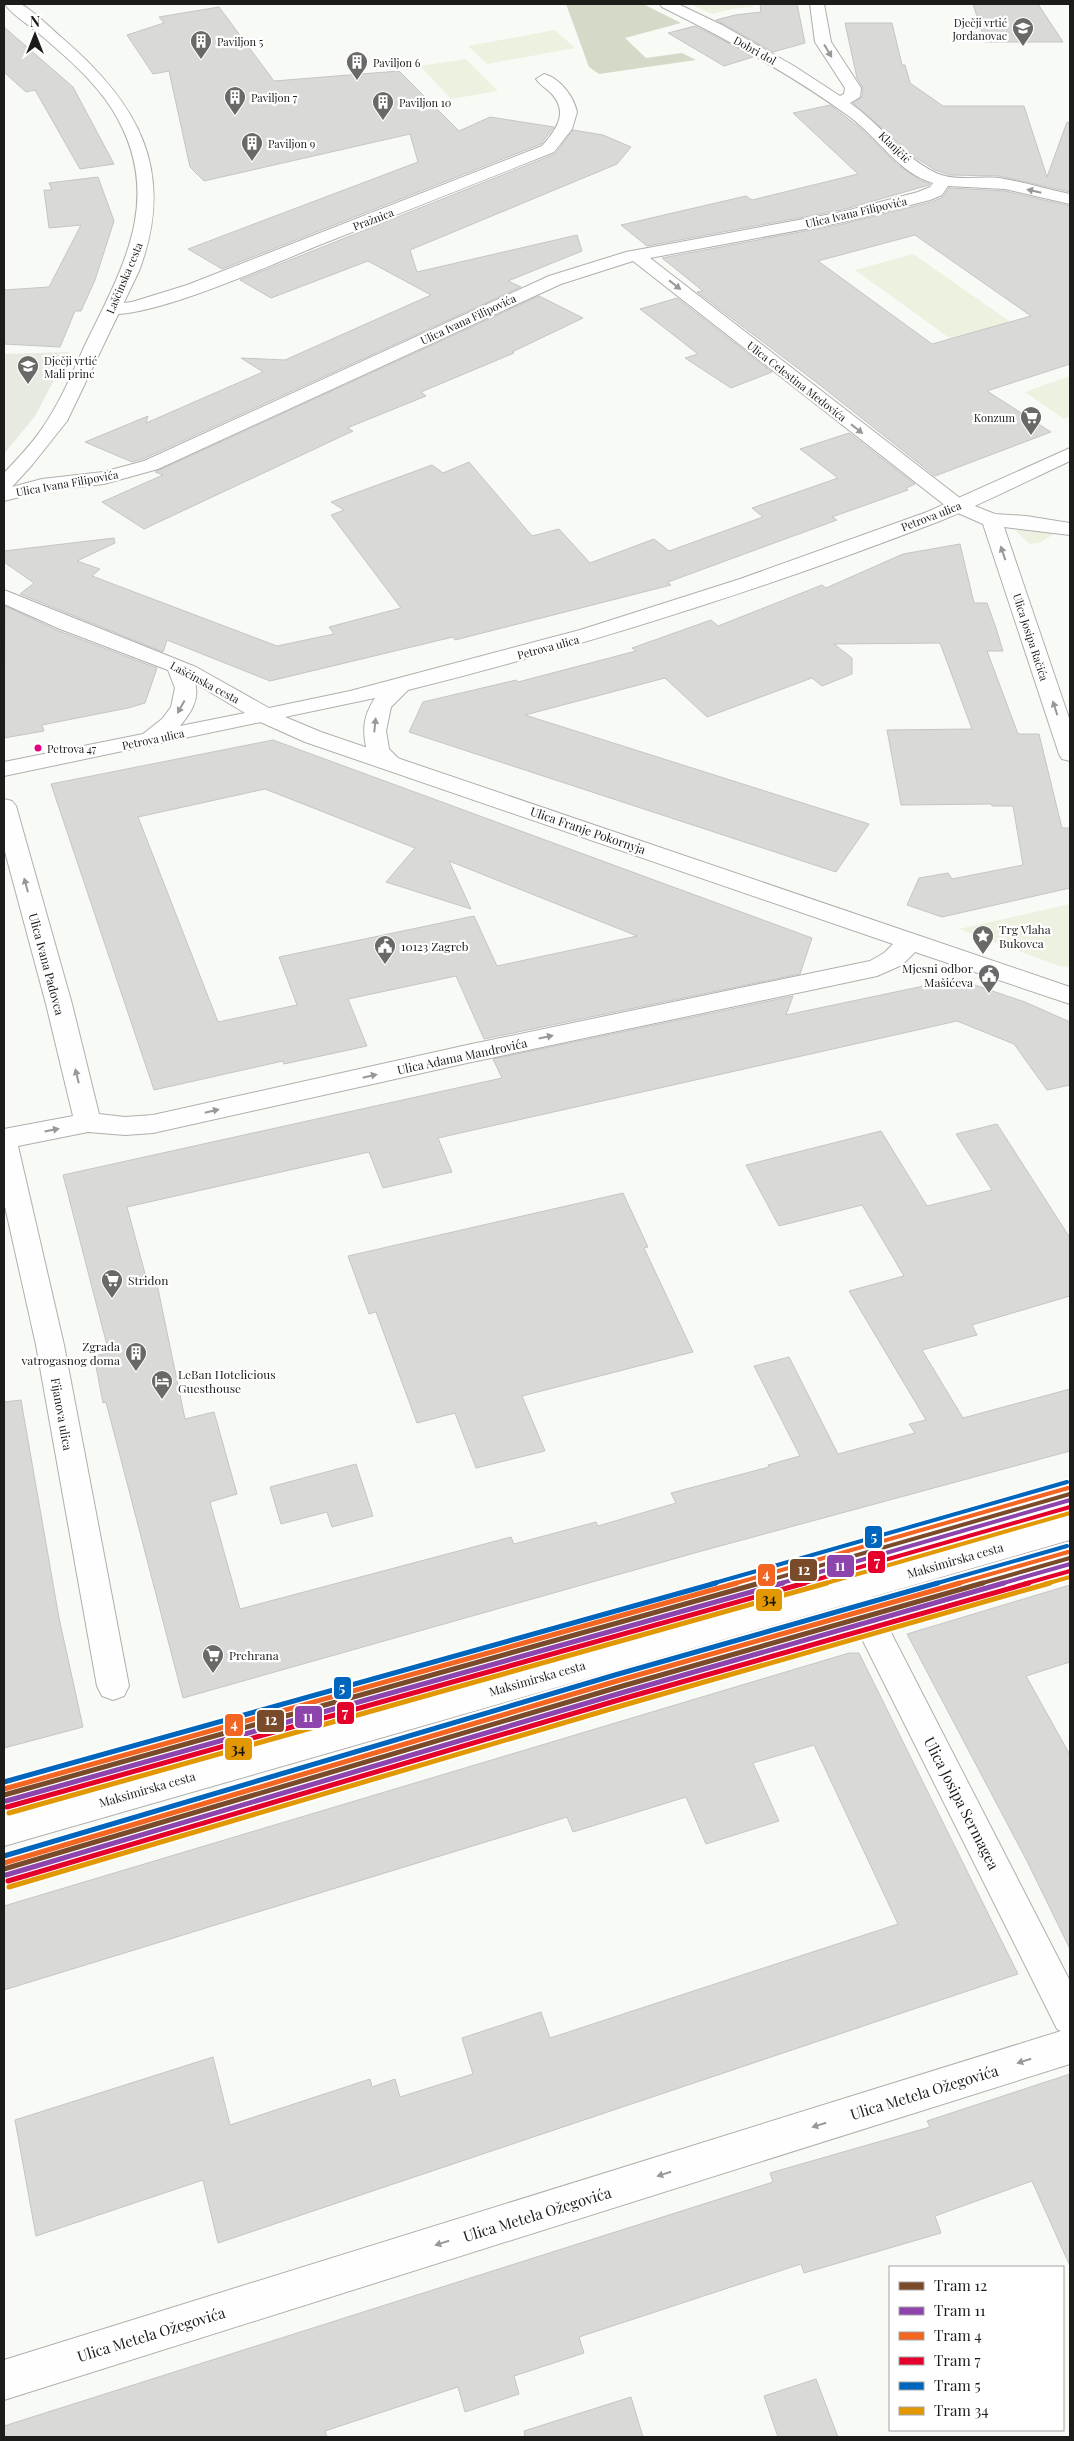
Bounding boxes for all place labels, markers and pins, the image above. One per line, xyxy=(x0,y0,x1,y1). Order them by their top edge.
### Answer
place label: Dječji vrtić Jordanovac xyxy=(951,15,1007,43)
school or university icon: Dječji vrtić Jordanovac xyxy=(1011,16,1035,47)
building icon: Paviljon 5 xyxy=(189,29,213,60)
place label: Paviljon 5 xyxy=(217,34,264,49)
building icon: Paviljon 6 xyxy=(345,50,369,81)
place label: Paviljon 6 xyxy=(373,55,421,70)
building icon: Paviljon 7 xyxy=(223,85,247,116)
place label: Paviljon 7 xyxy=(251,90,298,105)
building icon: Paviljon 10 xyxy=(371,90,395,121)
place label: Paviljon 10 xyxy=(399,95,452,110)
building icon: Paviljon 9 xyxy=(240,131,264,162)
place label: Paviljon 9 xyxy=(268,136,316,151)
place label: Dječji vrtić Mali princ xyxy=(44,353,97,381)
school or university icon: Dječji vrtić Mali princ xyxy=(16,354,40,385)
supermarket icon: Konzum xyxy=(1019,405,1043,436)
place label: Konzum xyxy=(974,410,1015,425)
place label: Petrova 47 xyxy=(47,741,97,756)
marker: Petrova 47 xyxy=(33,743,43,753)
place label: Trg Vlaha Bukovca xyxy=(999,921,1051,951)
place icon: Trg Vlaha Bukovca xyxy=(971,924,995,955)
public building icon: 10123 Zagreb xyxy=(373,934,397,965)
place label: 10123 Zagreb xyxy=(401,938,469,954)
place label: Mjesni odbor Mašićeva xyxy=(902,960,974,990)
public building icon: Mjesni odbor Mašićeva xyxy=(977,963,1001,994)
supermarket icon: Stridon xyxy=(100,1268,124,1299)
place label: Stridon xyxy=(128,1272,168,1288)
place label: Zgrada vatrogasnog doma xyxy=(21,1338,120,1368)
building icon: Zgrada vatrogasnog doma xyxy=(124,1341,148,1372)
place label: LeBan Hotelicious Guesthouse xyxy=(178,1366,276,1396)
hotel icon: LeBan Hotelicious Guesthouse xyxy=(150,1369,174,1400)
supermarket icon: Prehrana xyxy=(201,1643,225,1674)
place label: Prehrana xyxy=(229,1647,279,1663)

